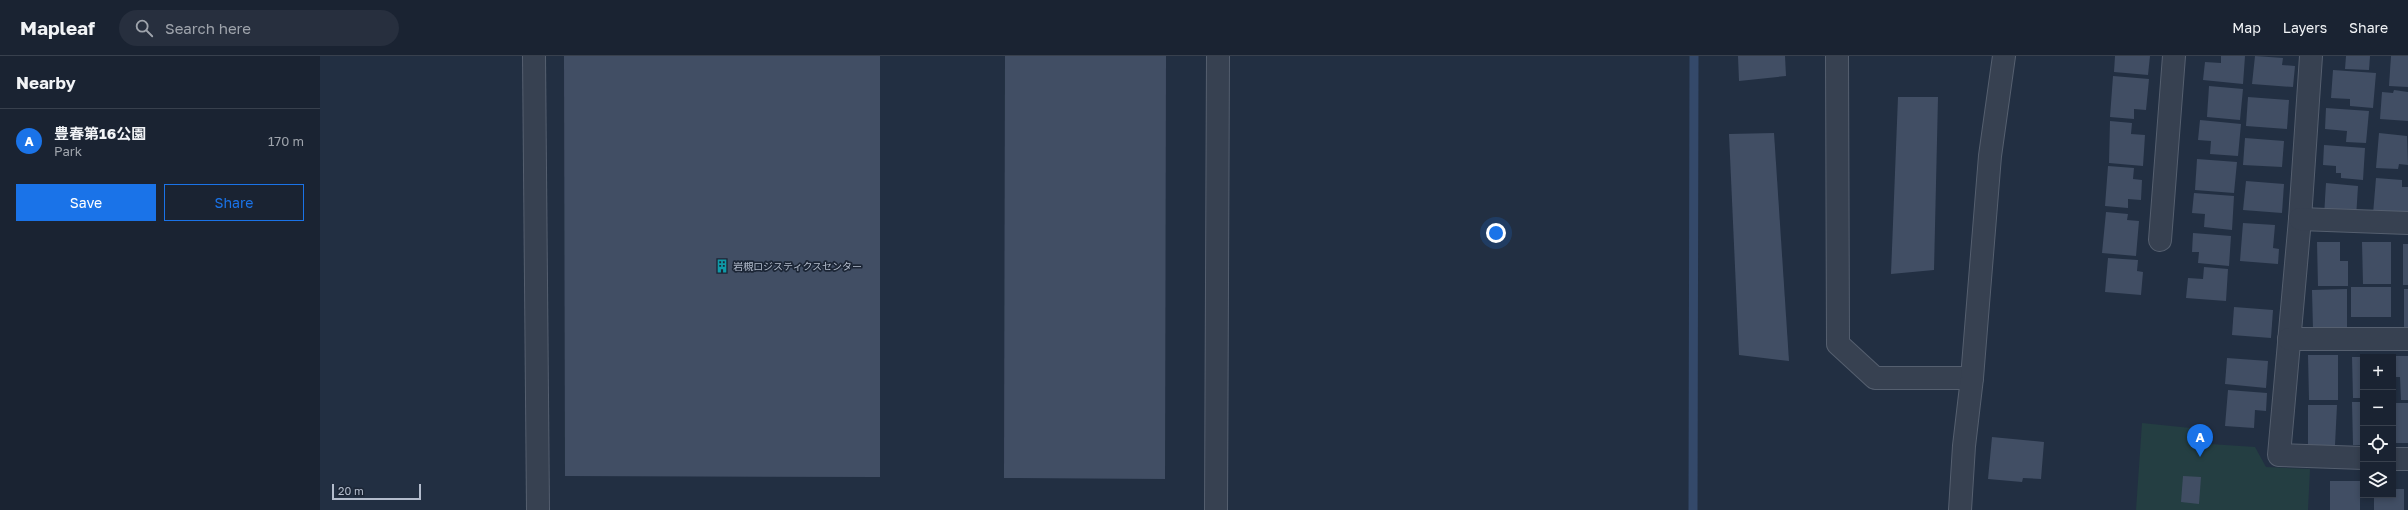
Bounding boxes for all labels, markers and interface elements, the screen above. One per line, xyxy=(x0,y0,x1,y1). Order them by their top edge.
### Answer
search box xyxy=(119,10,399,46)
text: Mapleaf xyxy=(20,16,95,39)
icon: search xyxy=(133,17,155,39)
text: Search here xyxy=(165,19,251,37)
text: Map xyxy=(2232,19,2261,36)
text: Layers xyxy=(2283,19,2327,36)
text: Share xyxy=(2349,19,2388,36)
text: Nearby xyxy=(16,72,76,93)
text: 豊春第16公園 xyxy=(54,124,146,142)
text: A xyxy=(24,133,34,149)
text: 170 m xyxy=(268,133,304,149)
text: Park xyxy=(54,143,82,159)
button: Save xyxy=(16,184,156,221)
button: Share xyxy=(164,184,304,221)
your location xyxy=(1486,223,1506,243)
building icon: 岩槻ロジスティクスセンター xyxy=(714,258,730,274)
place label: 岩槻ロジスティクスセンター xyxy=(733,260,862,272)
map controls xyxy=(2360,354,2396,498)
button: + xyxy=(2360,354,2396,390)
button: − xyxy=(2360,390,2396,426)
pin: A xyxy=(2187,424,2213,457)
button: locate xyxy=(2360,426,2396,462)
button: layers xyxy=(2360,462,2396,498)
scale bar xyxy=(332,482,421,501)
text: 20 m xyxy=(338,484,364,497)

